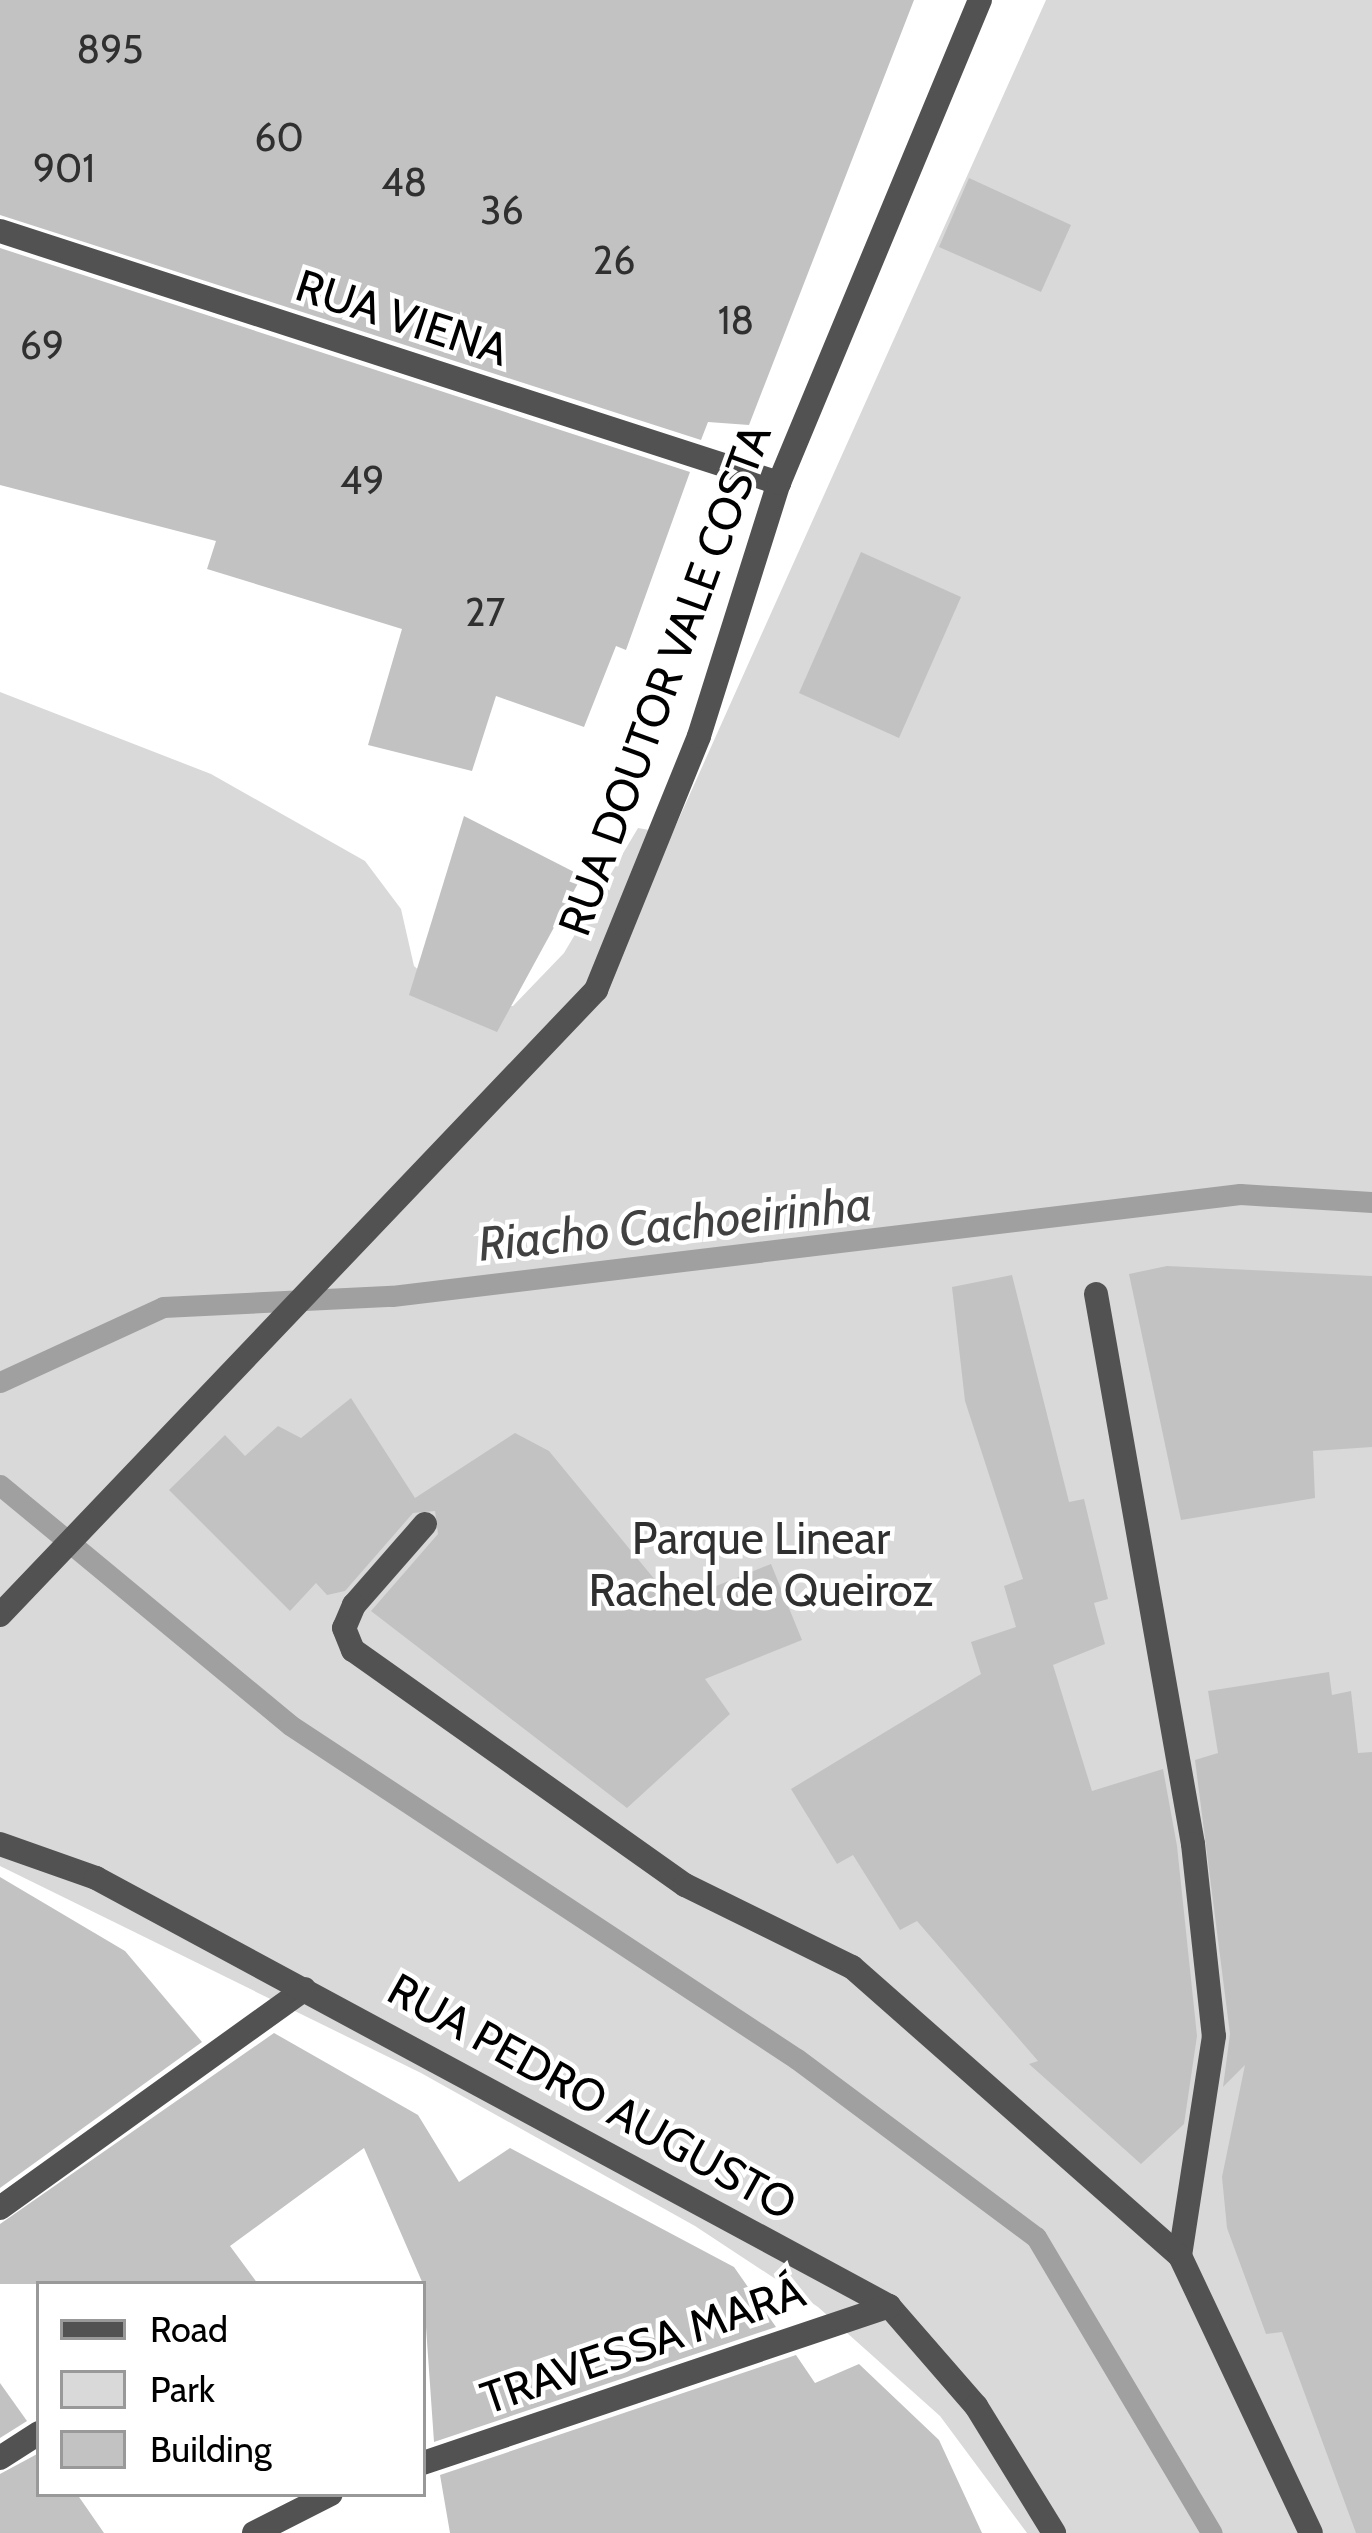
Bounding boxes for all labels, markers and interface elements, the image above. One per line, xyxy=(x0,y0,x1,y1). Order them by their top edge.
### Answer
house number: 895 xyxy=(77,26,143,72)
house number: 60 xyxy=(254,114,304,160)
house number: 901 xyxy=(33,145,95,191)
house number: 48 xyxy=(381,159,427,205)
house number: 36 xyxy=(480,187,524,233)
house number: 26 xyxy=(593,237,635,283)
street label: RUA VIENA xyxy=(289,258,515,378)
house number: 18 xyxy=(718,297,754,343)
house number: 69 xyxy=(20,322,64,368)
street label: RUA DOUTOR VALE COSTA xyxy=(547,417,783,943)
house number: 49 xyxy=(340,457,384,503)
house number: 27 xyxy=(465,589,505,635)
water label: Riacho Cachoeirinha xyxy=(475,1175,875,1273)
park label: Parque Linear Rachel de Queiroz xyxy=(589,1512,933,1618)
street label: RUA PEDRO AUGUSTO xyxy=(378,1962,806,2232)
street label: TRAVESSA MARÁ xyxy=(474,2264,812,2426)
legend xyxy=(36,2281,426,2497)
text: Road xyxy=(150,2307,228,2351)
text: Park xyxy=(150,2367,215,2411)
text: Building xyxy=(150,2427,272,2471)

